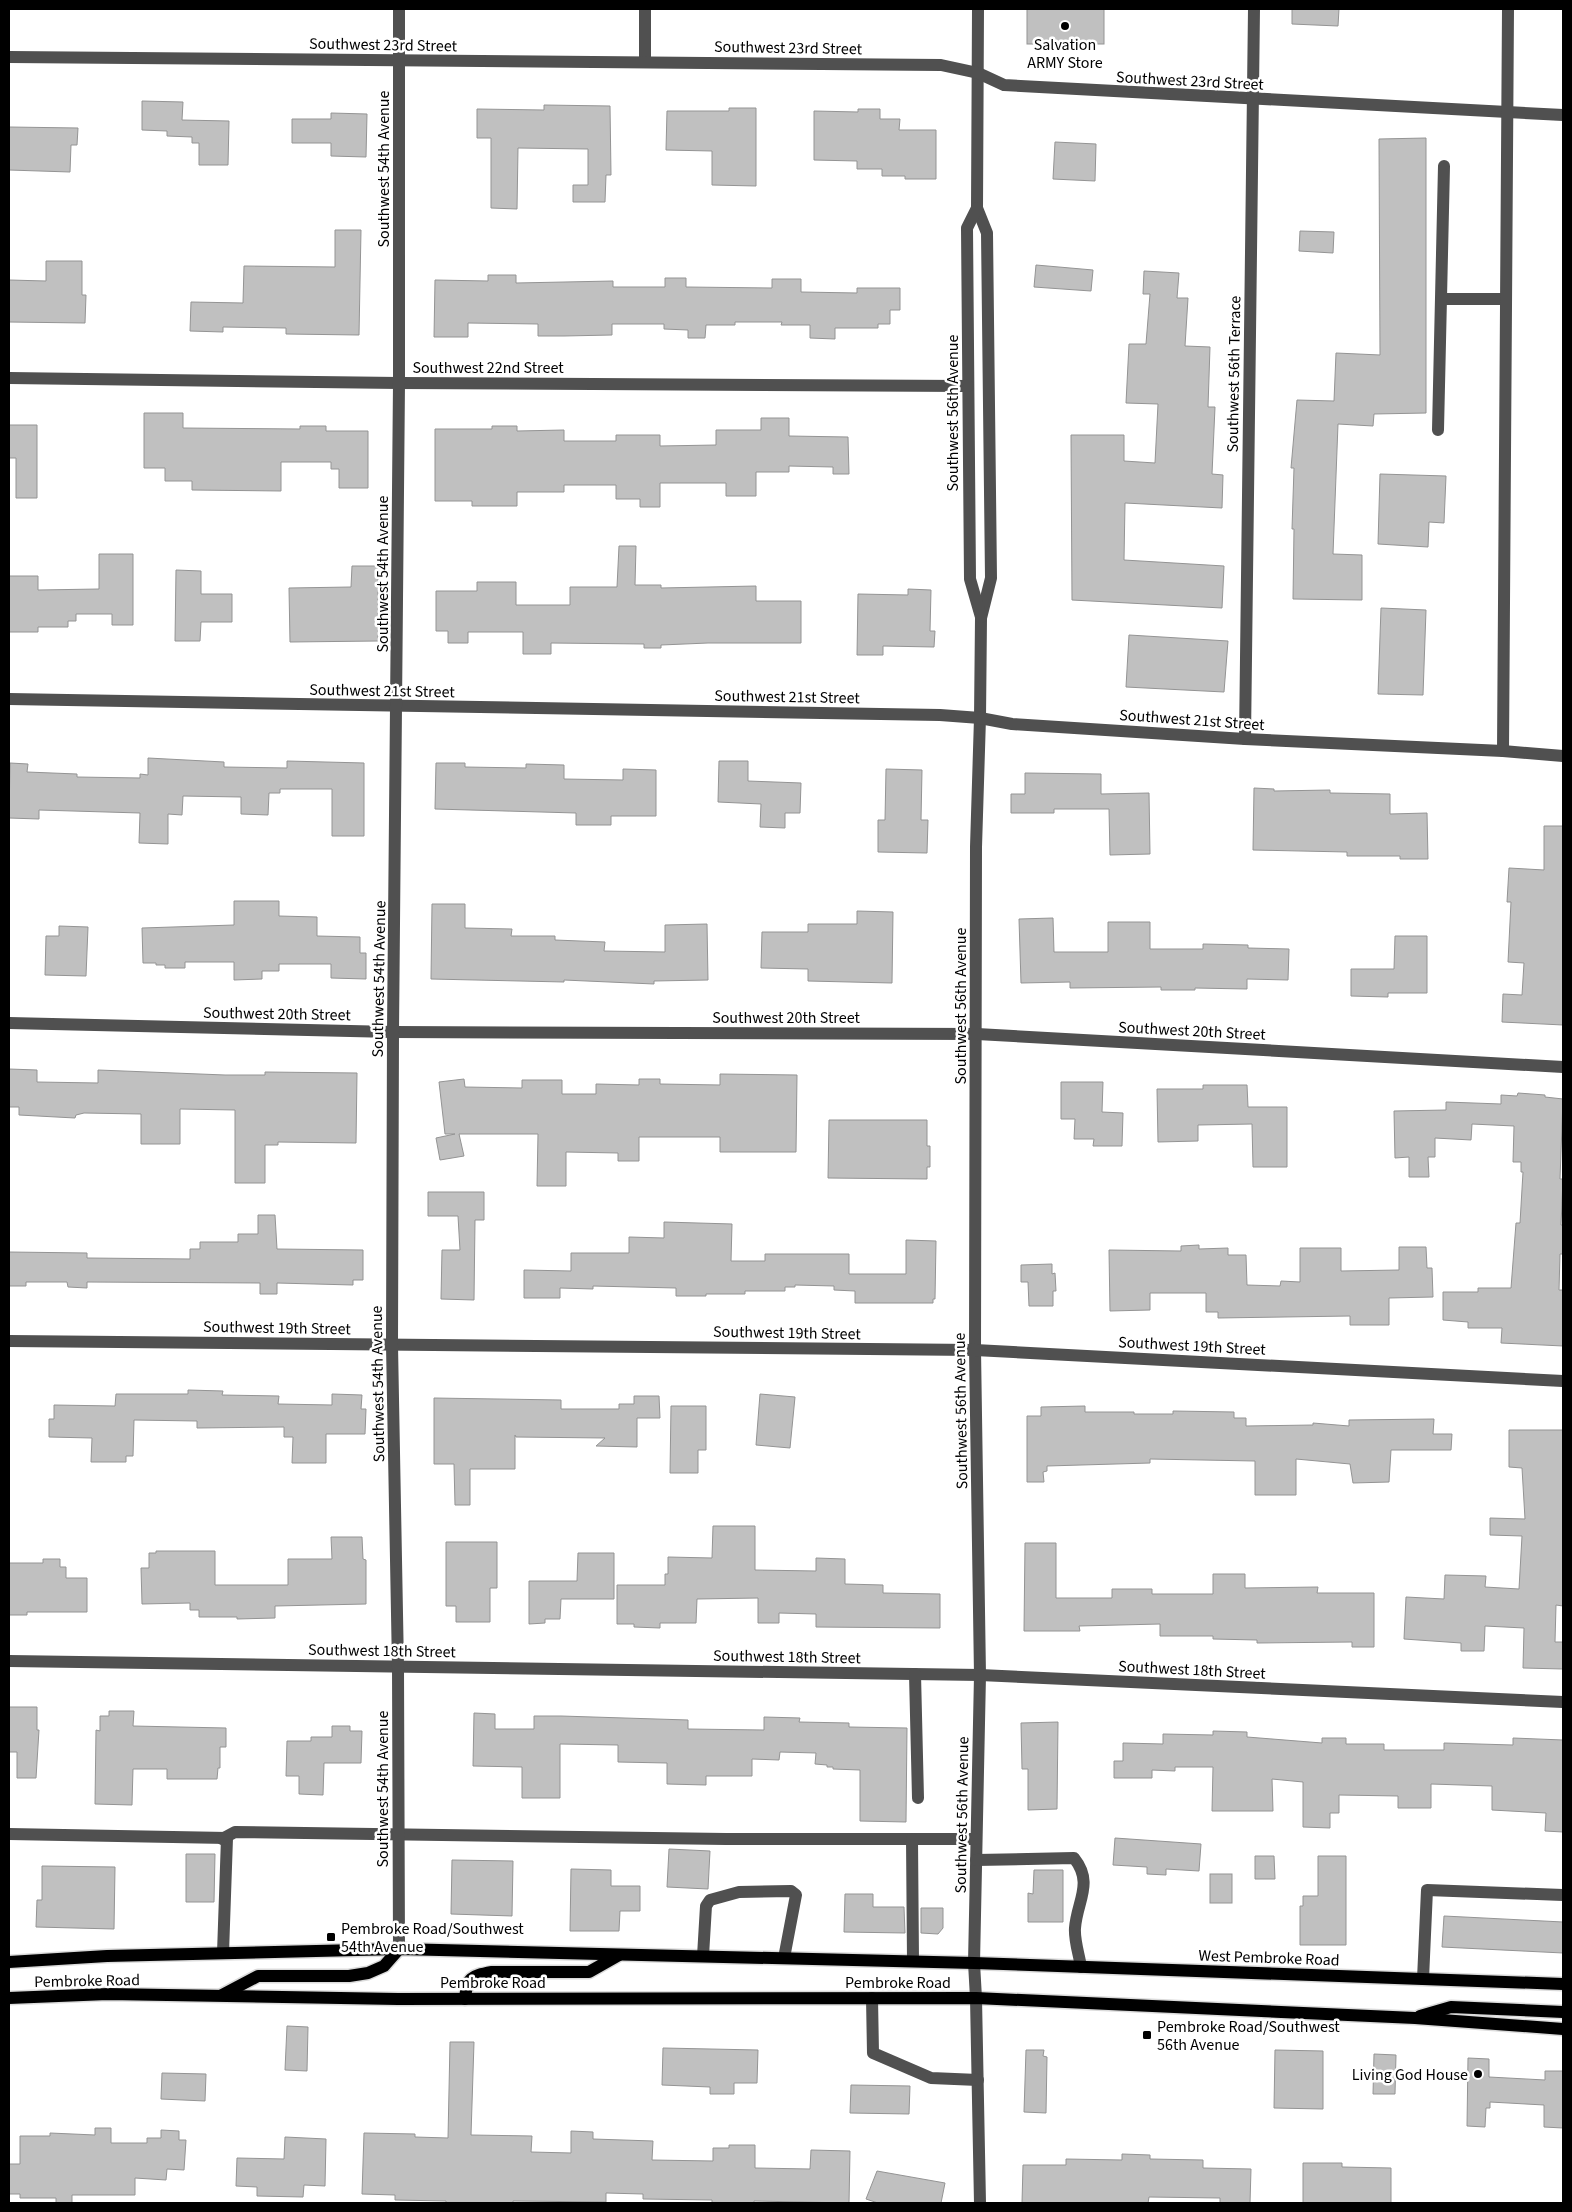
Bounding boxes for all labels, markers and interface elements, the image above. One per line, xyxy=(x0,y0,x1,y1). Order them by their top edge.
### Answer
marker: Salvation ARMY Store xyxy=(1059,20,1071,32)
street label: Southwest 23rd Street xyxy=(309,33,458,57)
place label: Salvation ARMY Store xyxy=(1027,34,1103,74)
street label: Southwest 23rd Street xyxy=(714,36,863,60)
street label: Southwest 23rd Street xyxy=(1116,66,1265,96)
street label: Southwest 54th Avenue xyxy=(373,90,395,247)
street label: Southwest 56th Terrace xyxy=(1222,295,1246,453)
street label: Southwest 56th Avenue xyxy=(942,334,964,491)
street label: Southwest 22nd Street xyxy=(412,357,564,379)
street label: Southwest 54th Avenue xyxy=(372,495,394,652)
street label: Southwest 21st Street xyxy=(309,679,455,703)
street label: Southwest 21st Street xyxy=(714,685,860,709)
street label: Southwest 21st Street xyxy=(1119,704,1266,736)
street label: Southwest 54th Avenue xyxy=(367,900,391,1058)
street label: Southwest 56th Avenue xyxy=(950,927,972,1084)
street label: Southwest 20th Street xyxy=(203,1002,352,1026)
street label: Southwest 20th Street xyxy=(712,1007,860,1029)
street label: Southwest 20th Street xyxy=(1118,1016,1267,1046)
street label: Southwest 54th Avenue xyxy=(366,1305,390,1463)
street label: Southwest 19th Street xyxy=(203,1316,352,1340)
street label: Southwest 19th Street xyxy=(713,1321,862,1345)
street label: Southwest 19th Street xyxy=(1118,1331,1267,1361)
street label: Southwest 56th Avenue xyxy=(949,1332,973,1490)
street label: Southwest 18th Street xyxy=(308,1639,457,1663)
street label: Southwest 18th Street xyxy=(713,1645,862,1669)
street label: Southwest 18th Street xyxy=(1118,1655,1267,1685)
street label: Southwest 54th Avenue xyxy=(372,1710,394,1867)
street label: Southwest 56th Avenue xyxy=(950,1736,974,1894)
place label: Pembroke Road/Southwest 54th Avenue xyxy=(341,1918,524,1958)
marker: Pembroke Road/Southwest 54th Avenue xyxy=(325,1931,337,1943)
street label: West Pembroke Road xyxy=(1198,1945,1340,1971)
street label: Pembroke Road xyxy=(34,1969,140,1993)
street label: Pembroke Road xyxy=(440,1972,546,1994)
street label: Pembroke Road xyxy=(845,1972,951,1994)
place label: Pembroke Road/Southwest 56th Avenue xyxy=(1157,2016,1340,2056)
marker: Pembroke Road/Southwest 56th Avenue xyxy=(1141,2029,1153,2041)
place label: Living God House xyxy=(1352,2064,1468,2086)
marker: Living God House xyxy=(1472,2068,1484,2080)

